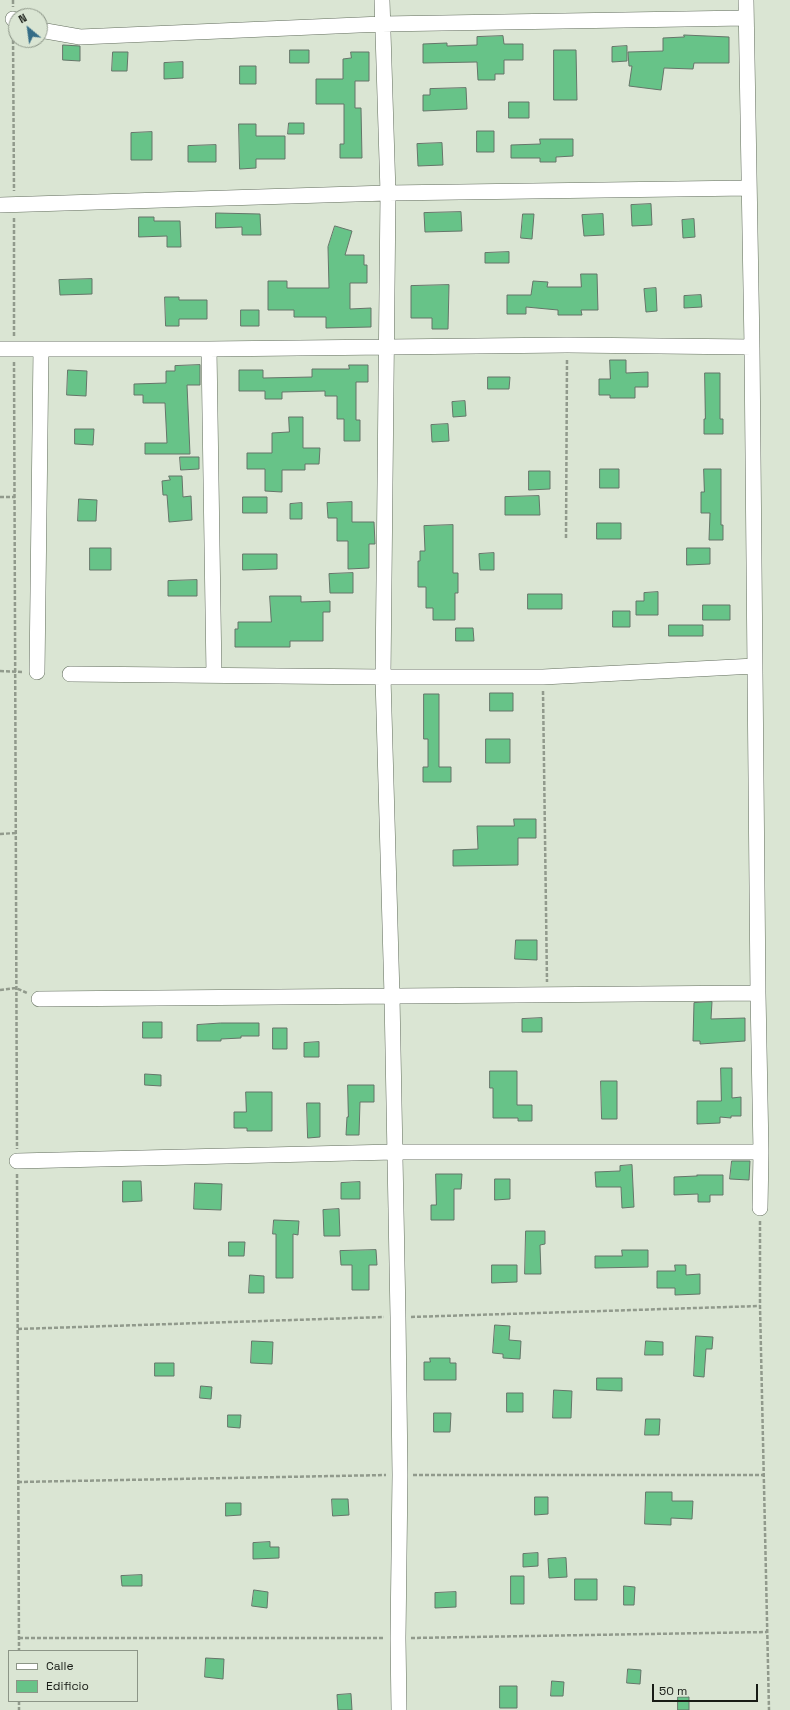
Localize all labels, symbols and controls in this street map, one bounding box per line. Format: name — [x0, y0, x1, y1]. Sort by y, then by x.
north arrow — [8, 8, 48, 48]
text: N — [16, 10, 29, 26]
legend — [8, 1650, 138, 1702]
text: Calle — [46, 1658, 74, 1674]
scale bar — [654, 1676, 760, 1702]
text: Edificio — [46, 1678, 89, 1694]
text: 50 m — [659, 1683, 687, 1699]

